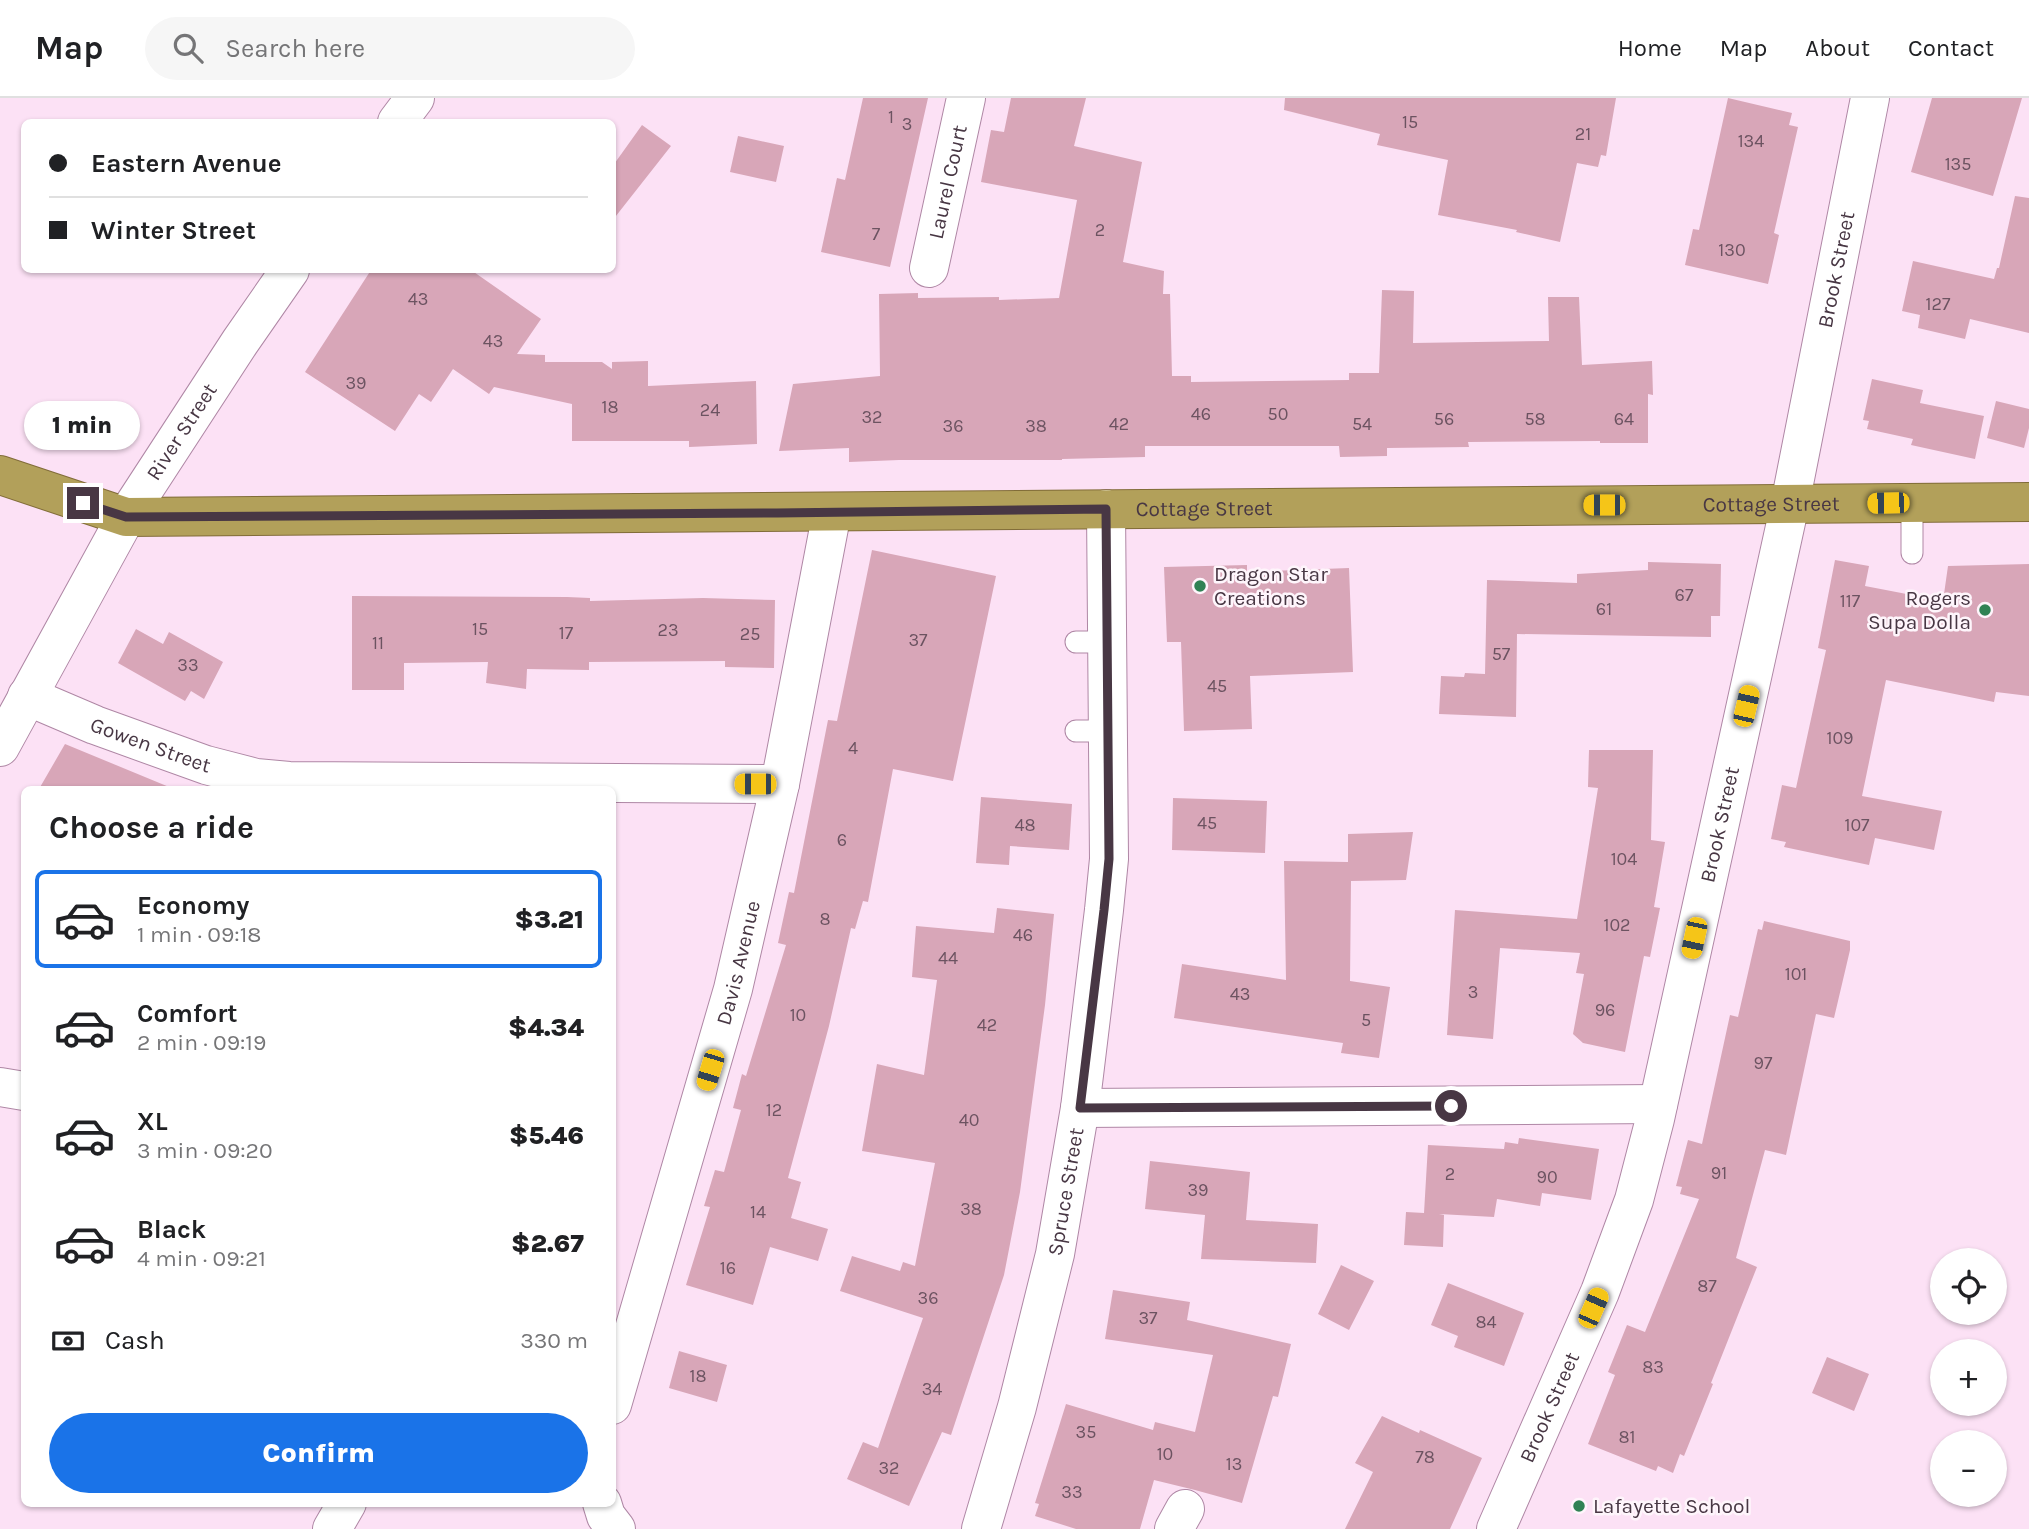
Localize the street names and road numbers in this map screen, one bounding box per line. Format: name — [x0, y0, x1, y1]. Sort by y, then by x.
street label: Laurel Court — [924, 123, 972, 241]
street label: Brook Street — [1813, 209, 1859, 330]
street label: River Street — [141, 379, 222, 485]
street label: Cottage Street — [1702, 491, 1840, 517]
street label: Cottage Street — [1136, 496, 1273, 521]
street label: Gowen Street — [87, 712, 213, 778]
street label: Brook Street — [1695, 764, 1744, 885]
street label: Davis Avenue — [711, 898, 765, 1028]
street label: Spruce Street — [1043, 1126, 1088, 1258]
street label: Brook Street — [1515, 1348, 1584, 1466]

